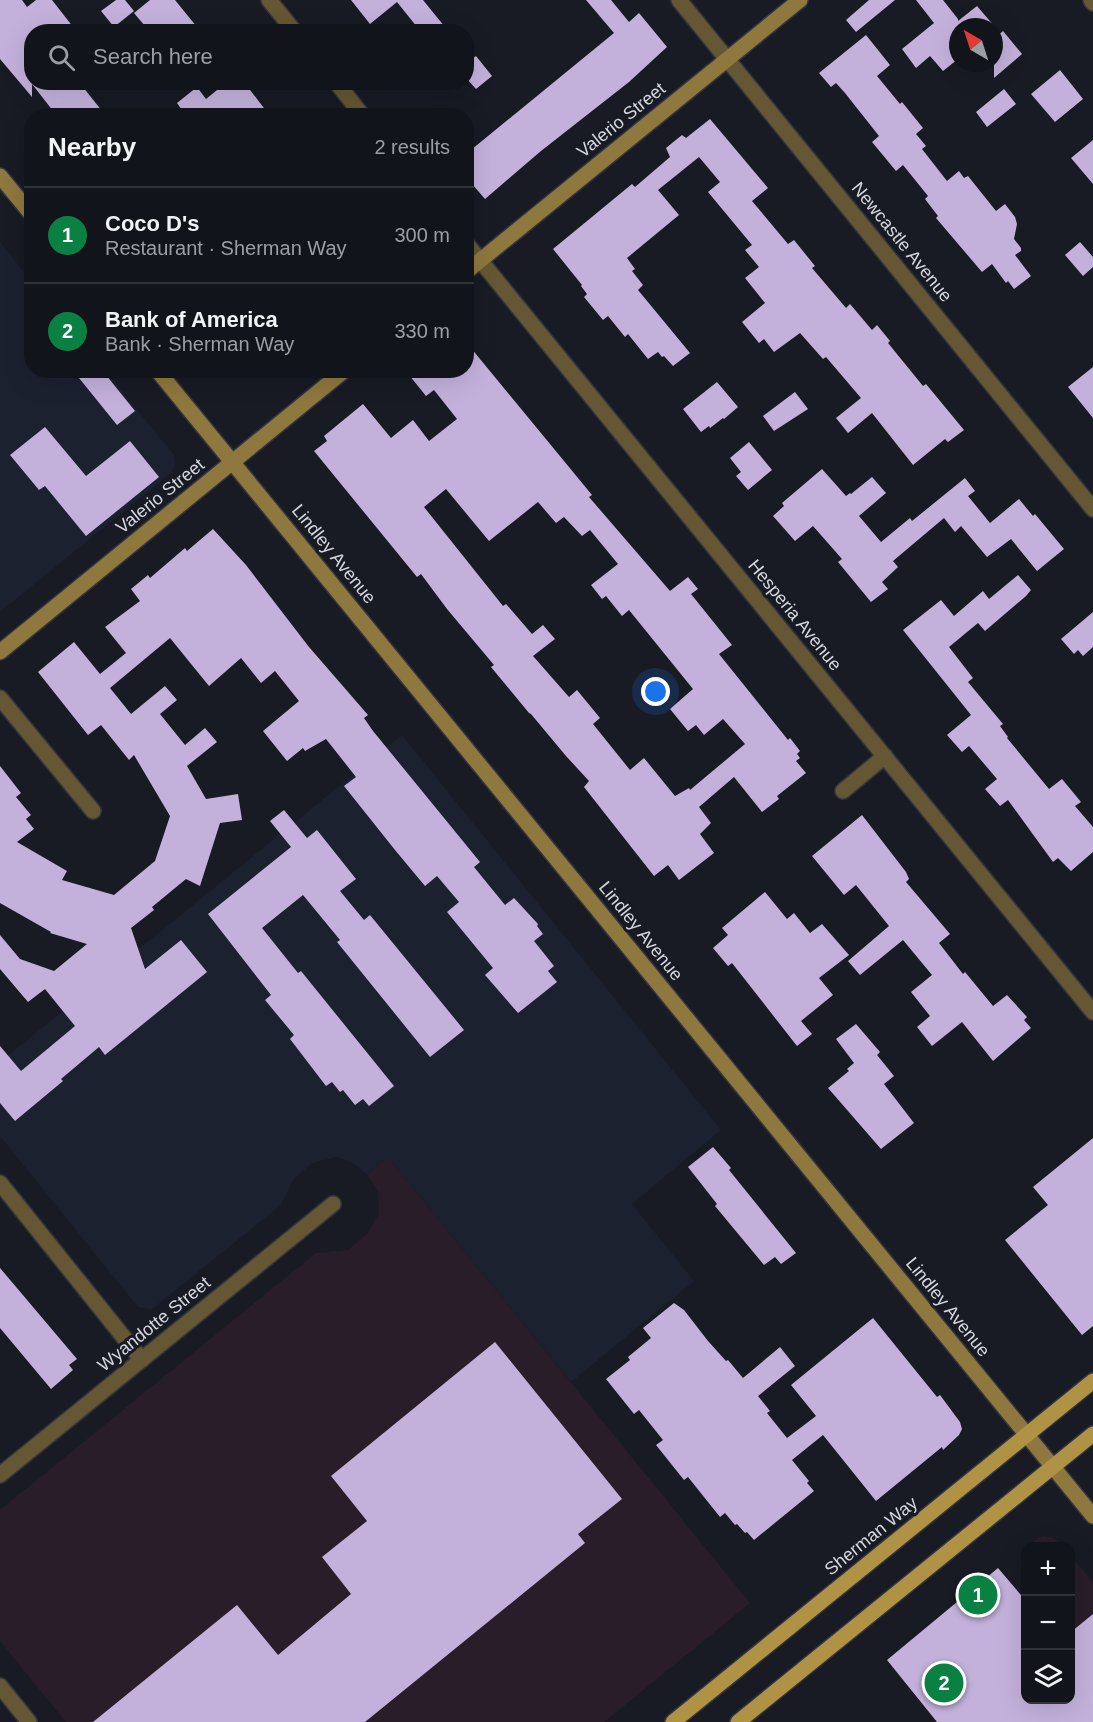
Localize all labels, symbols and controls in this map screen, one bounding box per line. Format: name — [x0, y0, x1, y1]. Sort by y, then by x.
north arrow — [949, 18, 1003, 72]
search box — [24, 24, 474, 90]
icon: search — [45, 41, 78, 74]
text: Search here — [93, 44, 213, 69]
street label: Valerio Street — [573, 78, 669, 162]
text: Nearby — [48, 132, 136, 162]
text: 2 results — [374, 136, 450, 158]
street label: Newcastle Avenue — [848, 178, 956, 306]
text: Coco D's — [105, 211, 199, 236]
text: 1 — [62, 224, 73, 246]
text: 300 m — [394, 224, 450, 246]
text: Restaurant · Sherman Way — [105, 237, 347, 259]
text: Bank of America — [105, 307, 278, 332]
text: 2 — [62, 320, 73, 342]
text: 330 m — [394, 320, 450, 342]
text: Bank · Sherman Way — [105, 333, 294, 355]
street label: Valerio Street — [112, 454, 208, 538]
street label: Lindley Avenue — [288, 500, 380, 608]
street label: Hesperia Avenue — [744, 556, 846, 674]
your location — [641, 677, 670, 706]
street label: Lindley Avenue — [595, 877, 687, 985]
street label: Lindley Avenue — [902, 1253, 994, 1361]
street label: Wyandotte Street — [94, 1273, 214, 1375]
street label: Sherman Way — [821, 1493, 921, 1579]
map controls — [1021, 1542, 1075, 1704]
button: + — [1021, 1542, 1075, 1596]
pin: 1 — [958, 1572, 998, 1618]
button: − — [1021, 1596, 1075, 1650]
button: layers — [1021, 1650, 1075, 1704]
pin: 2 — [924, 1660, 964, 1706]

